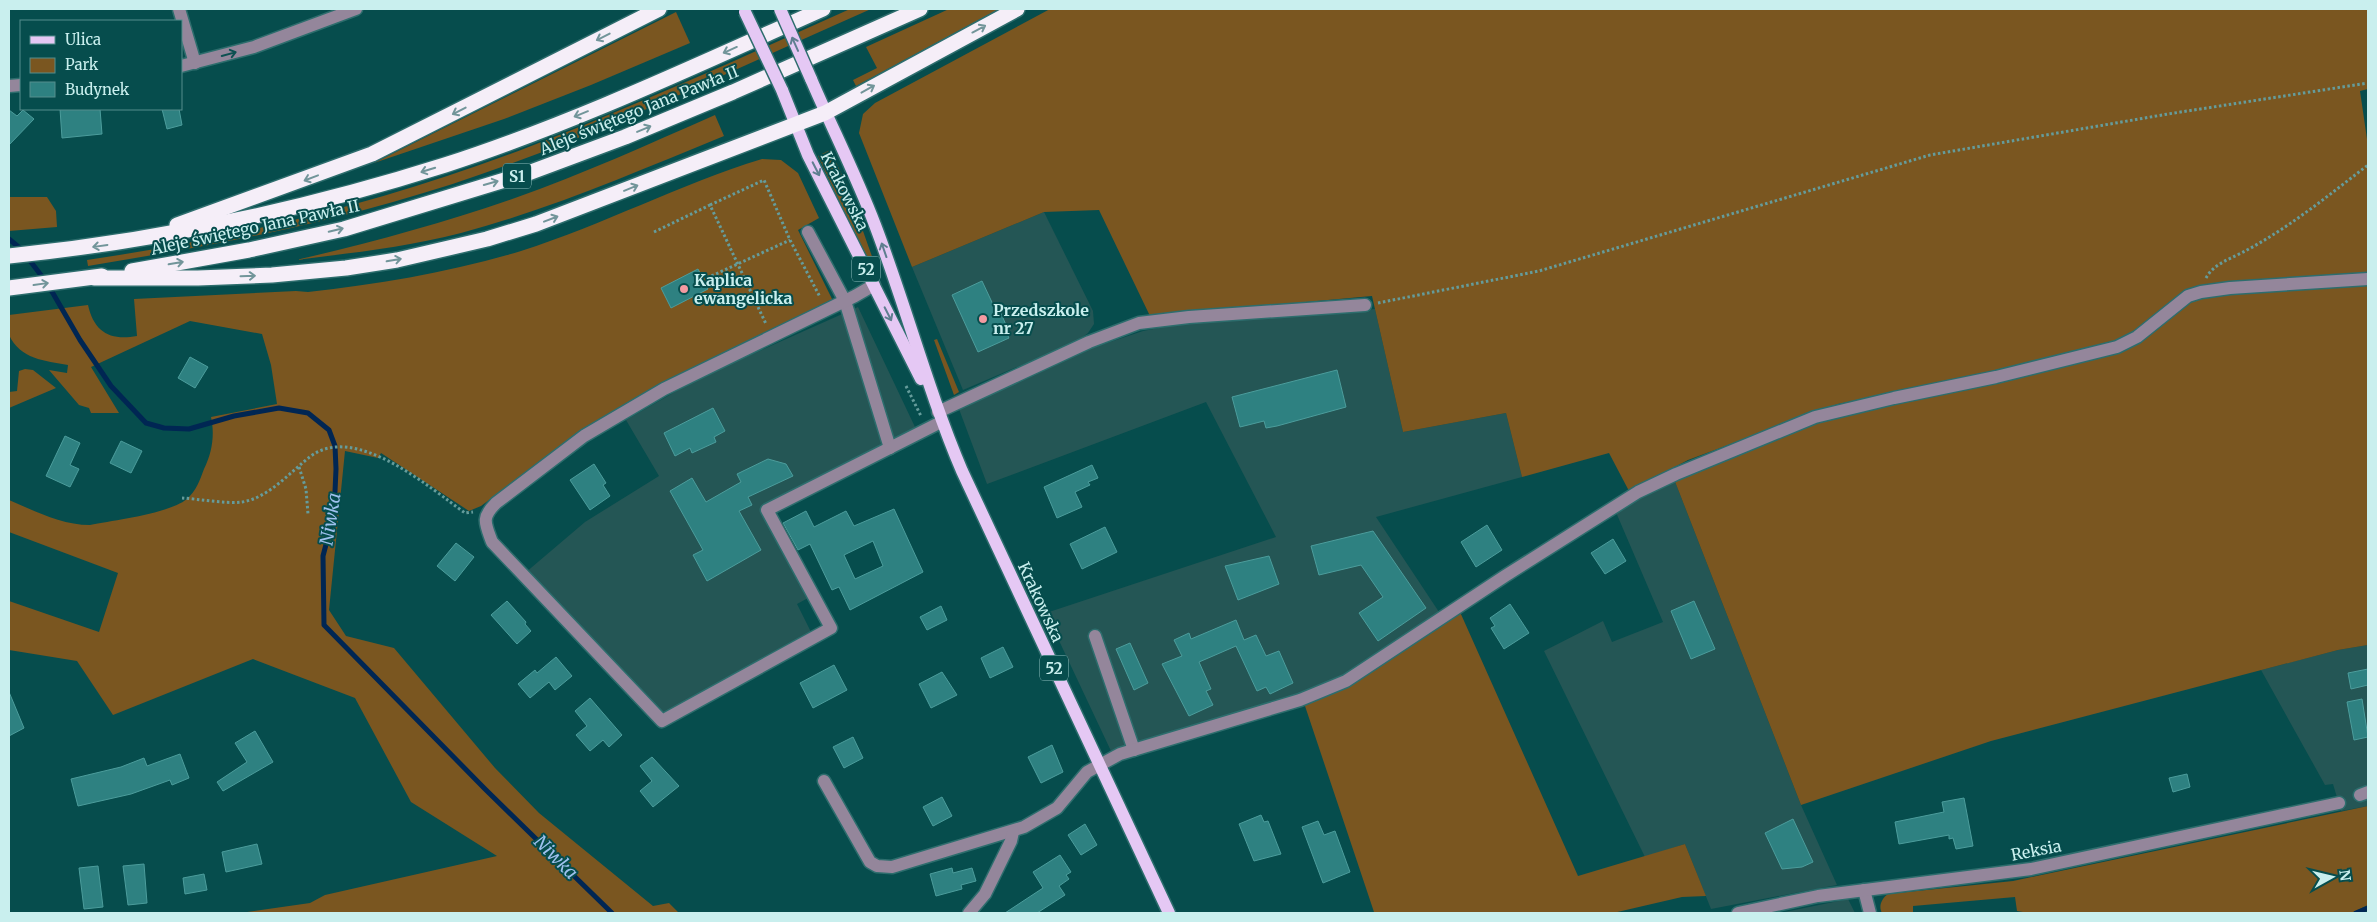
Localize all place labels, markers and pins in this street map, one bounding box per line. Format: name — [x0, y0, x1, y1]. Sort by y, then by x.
place label: Kaplica ewangelicka — [694, 270, 792, 308]
marker: Kaplica ewangelicka — [678, 283, 690, 295]
place label: Przedszkole nr 27 — [993, 300, 1089, 338]
marker: Przedszkole nr 27 — [977, 313, 989, 325]

